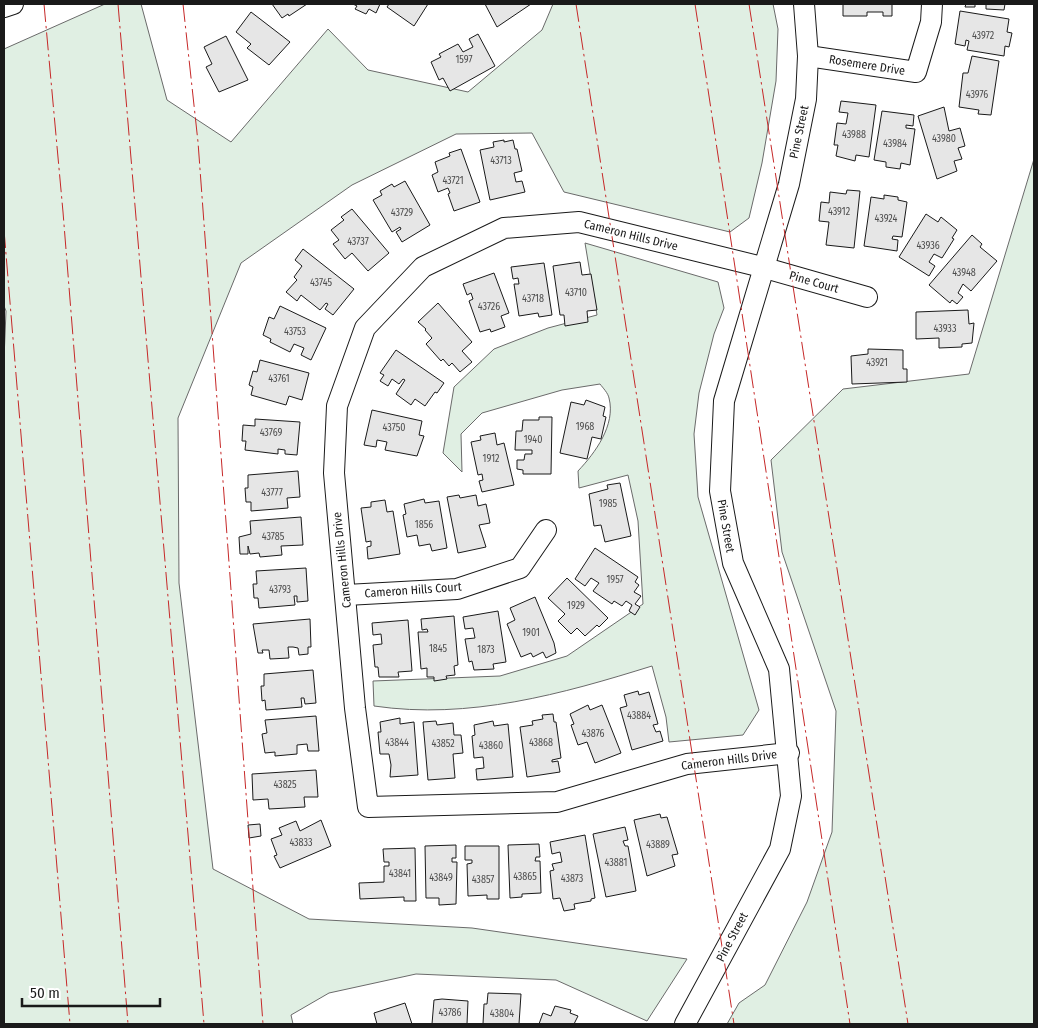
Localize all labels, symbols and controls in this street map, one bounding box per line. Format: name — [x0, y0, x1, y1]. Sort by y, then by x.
house number: 43972 — [972, 30, 995, 42]
street label: Rosemere Drive — [828, 52, 906, 78]
house number: 1597 — [455, 54, 473, 66]
house number: 43976 — [966, 89, 988, 101]
street label: Pine Street — [787, 104, 811, 160]
house number: 43988 — [842, 129, 866, 141]
house number: 43980 — [932, 133, 956, 145]
house number: 43984 — [883, 138, 907, 150]
house number: 43713 — [490, 155, 512, 167]
house number: 43721 — [442, 175, 464, 187]
house number: 43912 — [828, 206, 851, 218]
house number: 43729 — [391, 207, 413, 219]
house number: 43924 — [875, 213, 898, 225]
street label: Cameron Hills Drive — [583, 217, 679, 253]
house number: 43737 — [347, 236, 369, 248]
house number: 43936 — [916, 240, 940, 252]
house number: 43948 — [952, 267, 976, 279]
street label: Pine Court — [788, 268, 840, 296]
house number: 43745 — [310, 277, 333, 289]
house number: 43710 — [565, 287, 587, 299]
house number: 43718 — [522, 293, 544, 305]
house number: 43726 — [478, 301, 500, 313]
house number: 43933 — [934, 323, 957, 335]
house number: 43753 — [284, 326, 307, 338]
house number: 43921 — [866, 357, 888, 369]
house number: 43761 — [268, 373, 290, 385]
house number: 1968 — [576, 421, 594, 433]
house number: 43750 — [383, 422, 405, 434]
house number: 43769 — [260, 427, 282, 439]
house number: 1940 — [524, 434, 542, 446]
house number: 1912 — [483, 453, 500, 465]
house number: 43777 — [261, 487, 283, 499]
house number: 1985 — [599, 498, 618, 510]
street label: Pine Street — [714, 498, 738, 554]
street label: Cameron Hills Drive — [330, 511, 354, 609]
house number: 1856 — [415, 519, 433, 531]
house number: 43785 — [262, 531, 285, 543]
house number: 1957 — [606, 574, 624, 586]
street label: Cameron Hills Court — [364, 580, 462, 600]
house number: 43793 — [269, 584, 292, 596]
house number: 1929 — [567, 600, 585, 612]
house number: 1901 — [522, 627, 540, 639]
house number: 1845 — [429, 643, 448, 655]
house number: 1873 — [477, 644, 495, 656]
house number: 43884 — [627, 710, 651, 722]
house number: 43876 — [582, 728, 604, 740]
house number: 43844 — [385, 737, 409, 749]
house number: 43868 — [529, 737, 553, 749]
house number: 43852 — [431, 738, 455, 750]
house number: 43860 — [479, 740, 503, 752]
street label: Cameron Hills Drive — [680, 747, 778, 773]
house number: 43825 — [273, 779, 297, 791]
house number: 43833 — [289, 837, 313, 849]
house number: 43889 — [646, 839, 670, 851]
house number: 43881 — [605, 857, 627, 869]
house number: 43841 — [389, 868, 411, 880]
house number: 43865 — [513, 871, 537, 883]
house number: 43849 — [429, 872, 453, 884]
house number: 43873 — [561, 873, 584, 885]
house number: 43857 — [472, 874, 494, 886]
street label: Pine Street — [713, 910, 751, 964]
scale bar — [22, 976, 160, 1008]
text: 50 m — [30, 984, 60, 1002]
house number: 43786 — [439, 1007, 462, 1019]
house number: 43804 — [490, 1008, 514, 1020]

